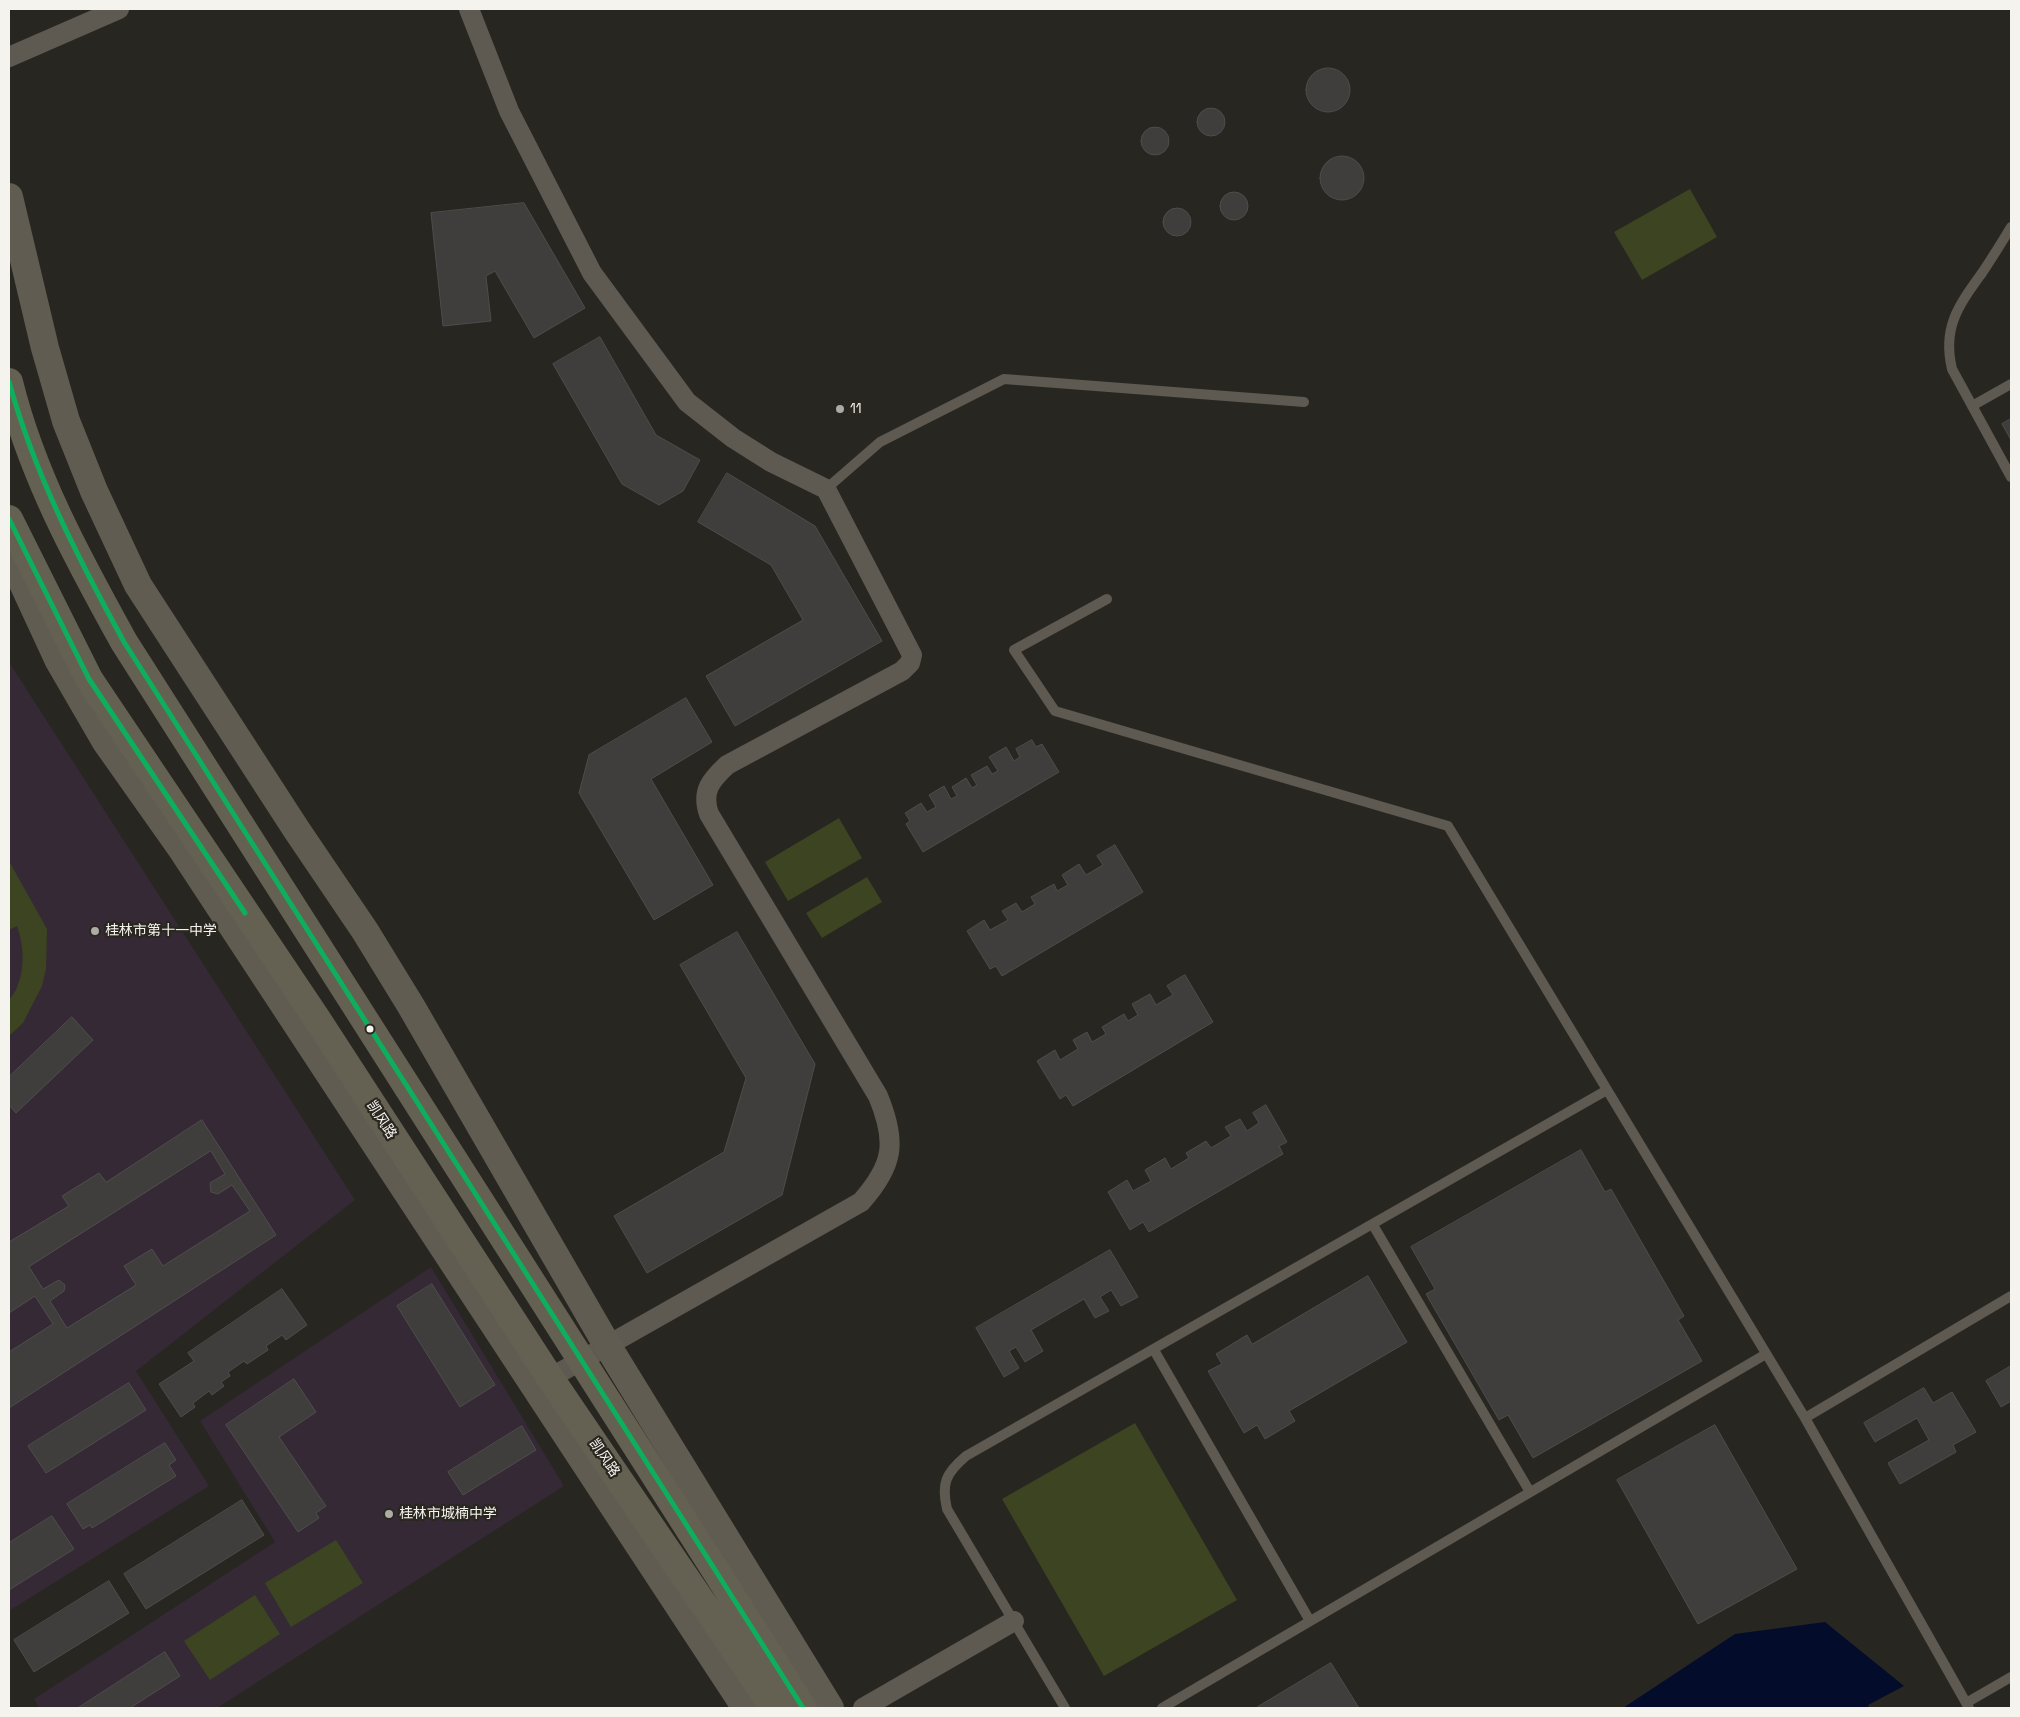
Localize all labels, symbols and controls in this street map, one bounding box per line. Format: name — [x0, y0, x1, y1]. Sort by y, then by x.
place label: 11 — [850, 401, 862, 417]
marker: 11 — [834, 403, 846, 415]
place label: 桂林市第十一中学 — [105, 923, 217, 939]
marker: 桂林市第十一中学 — [89, 925, 101, 937]
unlabelled marker — [365, 1024, 375, 1034]
street label: 凯风路 — [363, 1098, 399, 1142]
street label: 凯风路 — [585, 1436, 623, 1480]
place label: 桂林市城楠中学 — [399, 1506, 497, 1522]
marker: 桂林市城楠中学 — [383, 1508, 395, 1520]

